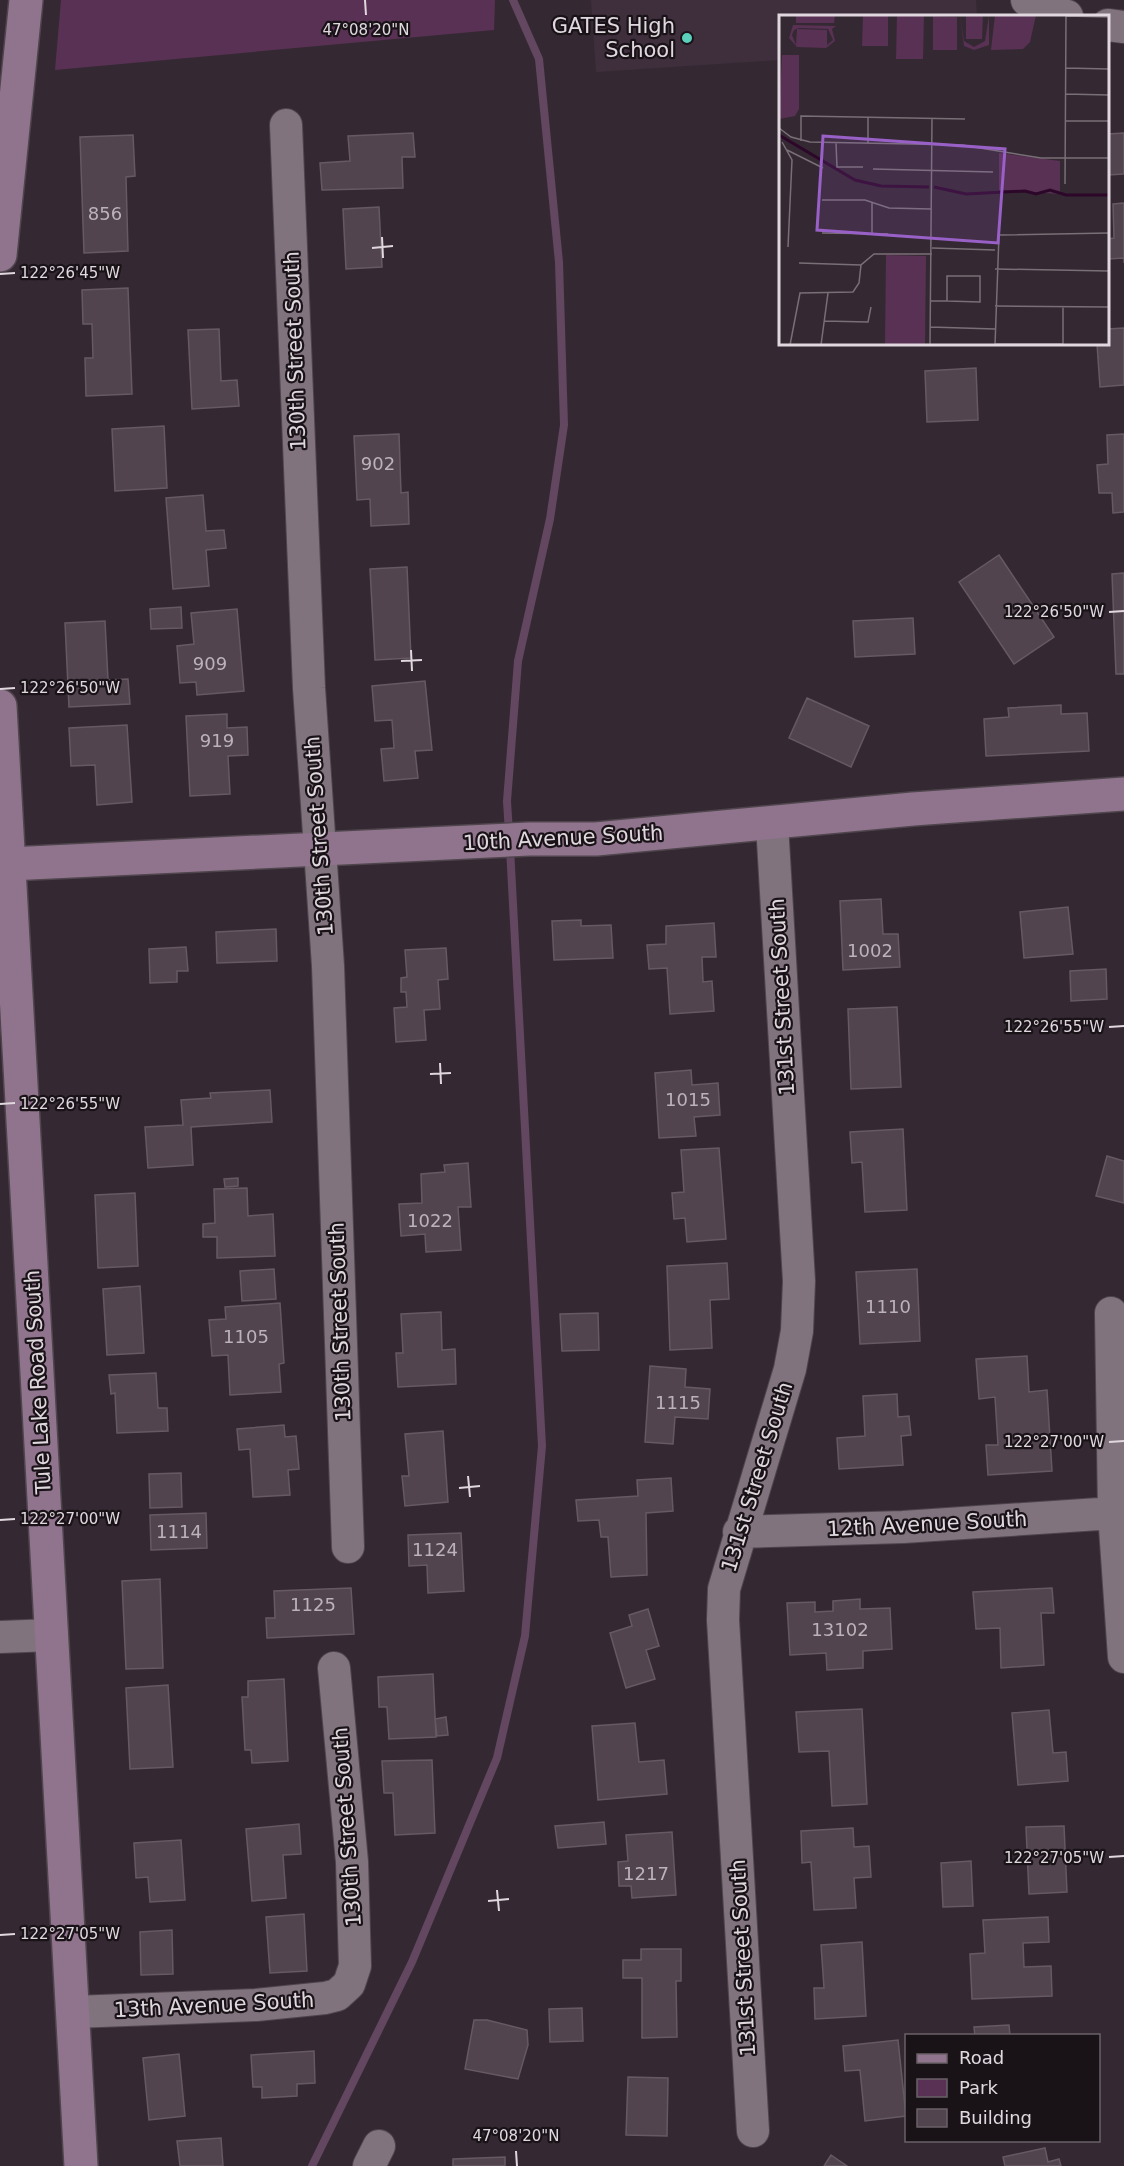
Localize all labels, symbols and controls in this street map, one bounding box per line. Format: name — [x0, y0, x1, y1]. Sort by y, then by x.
place label: GATES High School — [552, 14, 675, 62]
inset map — [779, 15, 1109, 345]
text: 47°08'20"N — [322, 21, 410, 39]
marker: GATES High School — [680, 31, 694, 45]
house number: 856 — [88, 203, 122, 224]
street label: 130th Street South — [280, 251, 310, 451]
text: 122°26'45"W — [20, 264, 120, 282]
house number: 902 — [361, 453, 395, 474]
text: 122°26'50"W — [1004, 603, 1104, 621]
house number: 909 — [193, 653, 227, 674]
text: 122°26'50"W — [20, 679, 120, 697]
house number: 919 — [200, 730, 234, 751]
street label: 130th Street South — [300, 735, 338, 937]
street label: 10th Avenue South — [462, 821, 664, 855]
street label: 131st Street South — [765, 898, 799, 1096]
house number: 1002 — [847, 940, 893, 961]
text: 122°26'55"W — [1004, 1018, 1104, 1036]
house number: 1015 — [665, 1089, 711, 1110]
text: 122°26'55"W — [20, 1095, 120, 1113]
house number: 1022 — [407, 1210, 453, 1231]
street label: 130th Street South — [325, 1222, 355, 1422]
street label: Tule Lake Road South — [20, 1269, 56, 1496]
house number: 1110 — [865, 1296, 911, 1317]
house number: 1105 — [223, 1326, 269, 1347]
street label: 131st Street South — [717, 1379, 797, 1575]
house number: 1115 — [655, 1392, 701, 1413]
text: 122°27'00"W — [1004, 1433, 1104, 1451]
street label: 12th Avenue South — [826, 1507, 1028, 1541]
text: 122°27'00"W — [20, 1510, 120, 1528]
house number: 1114 — [156, 1521, 202, 1542]
house number: 1124 — [412, 1539, 458, 1560]
house number: 1125 — [290, 1594, 336, 1615]
house number: 13102 — [811, 1619, 869, 1640]
street label: 130th Street South — [328, 1726, 366, 1928]
text: 122°27'05"W — [1004, 1849, 1104, 1867]
street label: 131st Street South — [726, 1859, 760, 2057]
house number: 1217 — [623, 1863, 669, 1884]
text: 122°27'05"W — [20, 1925, 120, 1943]
street label: 13th Avenue South — [113, 1988, 315, 2022]
legend — [905, 2034, 1100, 2142]
text: Road — [959, 2047, 1004, 2068]
text: Park — [959, 2077, 998, 2098]
text: Building — [959, 2107, 1032, 2128]
text: 47°08'20"N — [472, 2127, 560, 2145]

